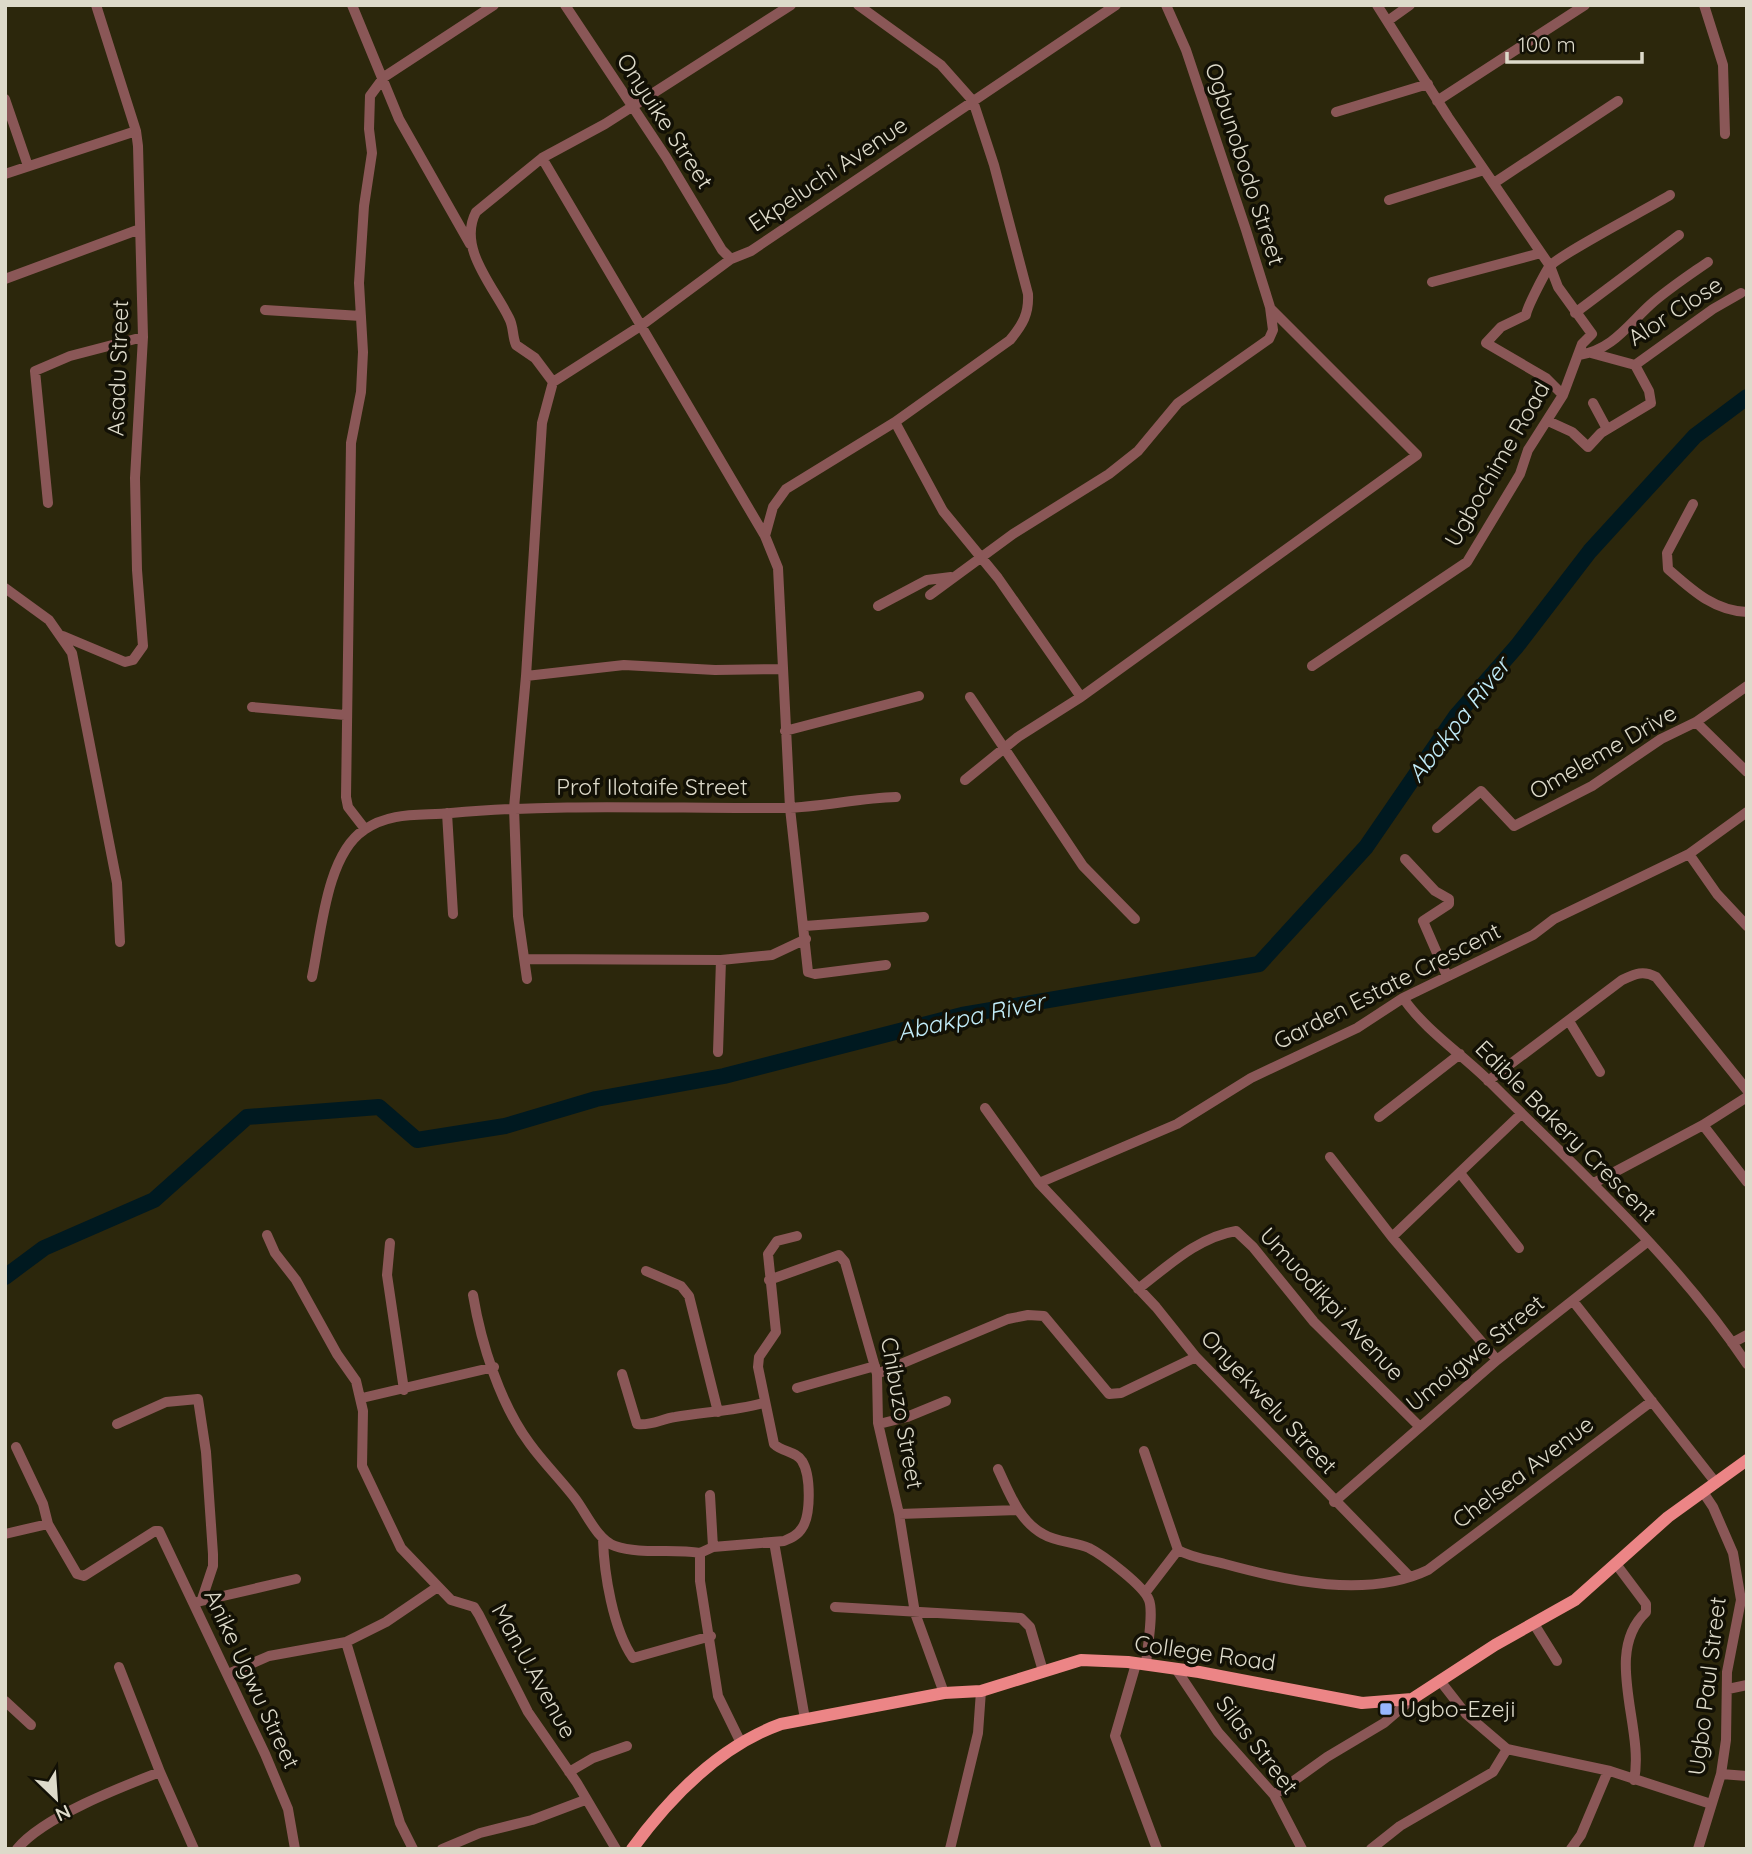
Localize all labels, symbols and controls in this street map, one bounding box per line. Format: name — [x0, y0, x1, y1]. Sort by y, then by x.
scale bar — [1507, 21, 1642, 65]
text: 100 m — [1518, 31, 1576, 57]
street label: Onyuike Street — [611, 47, 720, 194]
street label: Ogbunobodo Street — [1199, 59, 1292, 269]
street label: Ekpeluchi Avenue — [743, 110, 913, 237]
street label: Alor Close — [1622, 269, 1727, 352]
street label: Asadu Street — [101, 299, 134, 437]
street label: Ugbochime Road — [1438, 376, 1556, 551]
water label: Abakpa River — [1400, 649, 1518, 788]
street label: Omeleme Drive — [1524, 698, 1682, 805]
street label: Prof Ilotaife Street — [556, 772, 748, 801]
street label: Garden Estate Crescent — [1268, 916, 1505, 1055]
water label: Abakpa River — [894, 985, 1050, 1046]
street label: Edible Bakery Crescent — [1469, 1034, 1663, 1228]
street label: Umuodikpi Avenue — [1254, 1221, 1411, 1386]
street label: Umoigwe Street — [1400, 1288, 1550, 1417]
street label: Onyekwelu Street — [1195, 1323, 1344, 1480]
street label: Chibuzo Street — [875, 1335, 930, 1491]
street label: Chelsea Avenue — [1446, 1409, 1599, 1534]
street label: Anike Ugwu Street — [198, 1585, 307, 1773]
street label: Ugbo Paul Street — [1681, 1595, 1732, 1777]
street label: Man.U.Avenue — [485, 1598, 583, 1743]
street label: College Road — [1133, 1628, 1278, 1677]
street label: Silas Street — [1210, 1690, 1305, 1800]
place label: Ugbo-Ezeji — [1400, 1694, 1516, 1723]
marker: Ugbo-Ezeji — [1378, 1701, 1394, 1717]
north arrow — [21, 1763, 91, 1833]
text: N — [52, 1800, 75, 1827]

